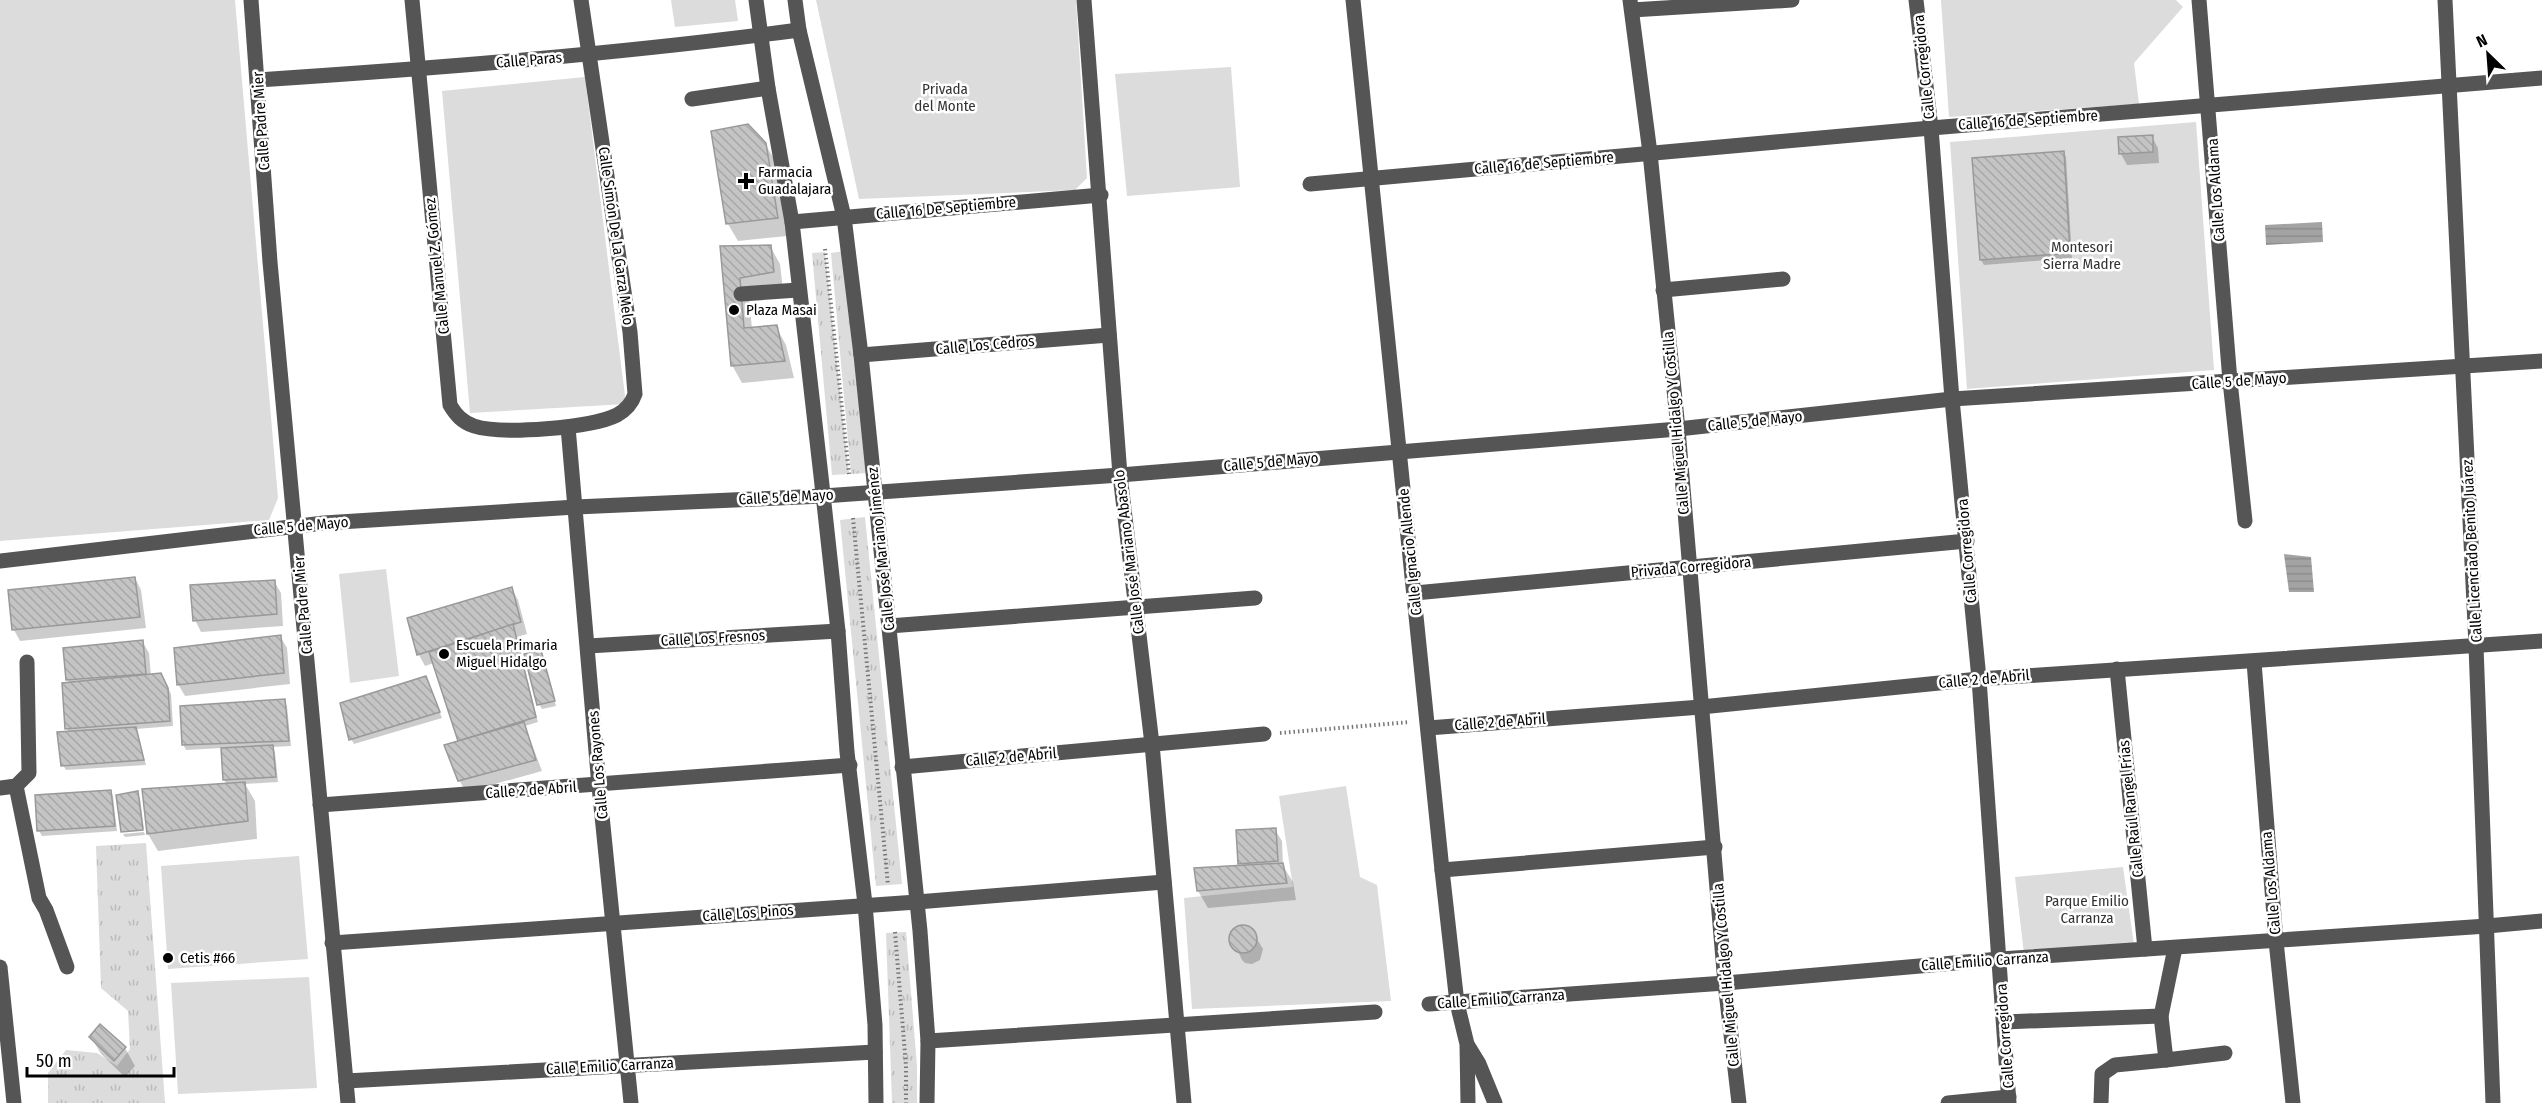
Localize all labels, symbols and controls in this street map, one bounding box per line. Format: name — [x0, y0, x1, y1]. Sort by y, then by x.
street label: Calle Corregidora — [1910, 14, 1938, 120]
north arrow — [2458, 24, 2518, 84]
text: N — [2474, 30, 2490, 51]
street label: Calle Paras — [495, 48, 563, 72]
street label: Calle Padre Mier — [249, 70, 273, 171]
park label: Privada del Monte — [914, 80, 976, 115]
street label: Calle 16 de Septiembre — [1958, 106, 2098, 134]
street label: Calle Los Aldama — [2203, 138, 2229, 242]
street label: Calle Simón De La Garza Melo — [595, 146, 637, 327]
street label: Calle 16 de Septiembre — [1474, 148, 1614, 178]
place label: Farmacia Guadalajara — [758, 163, 831, 198]
marker: Farmacia Guadalajara — [739, 174, 753, 188]
street label: Calle 16 De Septiembre — [875, 193, 1017, 223]
street label: Calle Manuel Z. Gómez — [421, 197, 453, 335]
park label: Montesori Sierra Madre — [2043, 238, 2121, 273]
place label: Plaza Masai — [746, 301, 817, 319]
marker: Plaza Masai — [727, 303, 741, 317]
street label: Calle Miguel Hidalgo Y Costilla — [1659, 330, 1693, 516]
street label: Calle Los Cedros — [935, 332, 1035, 358]
street label: Calle 5 de Mayo — [2191, 369, 2287, 393]
street label: Calle 5 de Mayo — [1707, 407, 1803, 435]
street label: Calle 5 de Mayo — [1223, 449, 1319, 475]
street label: Calle Licenciado Benito Juárez — [2458, 459, 2486, 643]
street label: Calle José Mariano Jiménez — [863, 466, 899, 632]
street label: Calle José Mariano Abasolo — [1110, 469, 1148, 635]
street label: Calle 5 de Mayo — [738, 486, 834, 508]
street label: Calle Ignacio Allende — [1394, 488, 1426, 616]
street label: Calle Corregidora — [1953, 498, 1981, 604]
street label: Calle 5 de Mayo — [253, 513, 349, 539]
street label: Privada Corregidora — [1630, 553, 1752, 581]
street label: Calle Padre Mier — [290, 554, 316, 655]
street label: Calle Los Fresnos — [660, 626, 766, 650]
place label: Escuela Primaria Miguel Hidalgo — [456, 636, 558, 671]
marker: Escuela Primaria Miguel Hidalgo — [437, 647, 451, 661]
street label: Calle 2 de Abril — [1938, 666, 2030, 692]
street label: Calle Los Rayones — [584, 710, 612, 820]
street label: Calle 2 de Abril — [1454, 710, 1546, 734]
street label: Calle Raúl Rangel Frías — [2115, 740, 2147, 878]
street label: Calle 2 de Abril — [965, 744, 1057, 770]
street label: Calle 2 de Abril — [485, 778, 577, 802]
street label: Calle Los Aldama — [2258, 831, 2284, 935]
street label: Calle Miguel Hidalgo Y Costilla — [1709, 882, 1743, 1068]
park label: Parque Emilio Carranza — [2045, 892, 2129, 927]
street label: Calle Los Pinos — [702, 901, 794, 925]
street label: Calle Emilio Carranza — [1921, 948, 2049, 974]
place label: Cetis #66 — [180, 949, 235, 967]
marker: Cetis #66 — [161, 951, 175, 965]
street label: Calle Corregidora — [1992, 983, 2018, 1089]
street label: Calle Emilio Carranza — [1437, 986, 1565, 1012]
scale bar — [27, 1040, 174, 1078]
text: 50 m — [36, 1050, 72, 1072]
street label: Calle Emilio Carranza — [546, 1054, 674, 1078]

